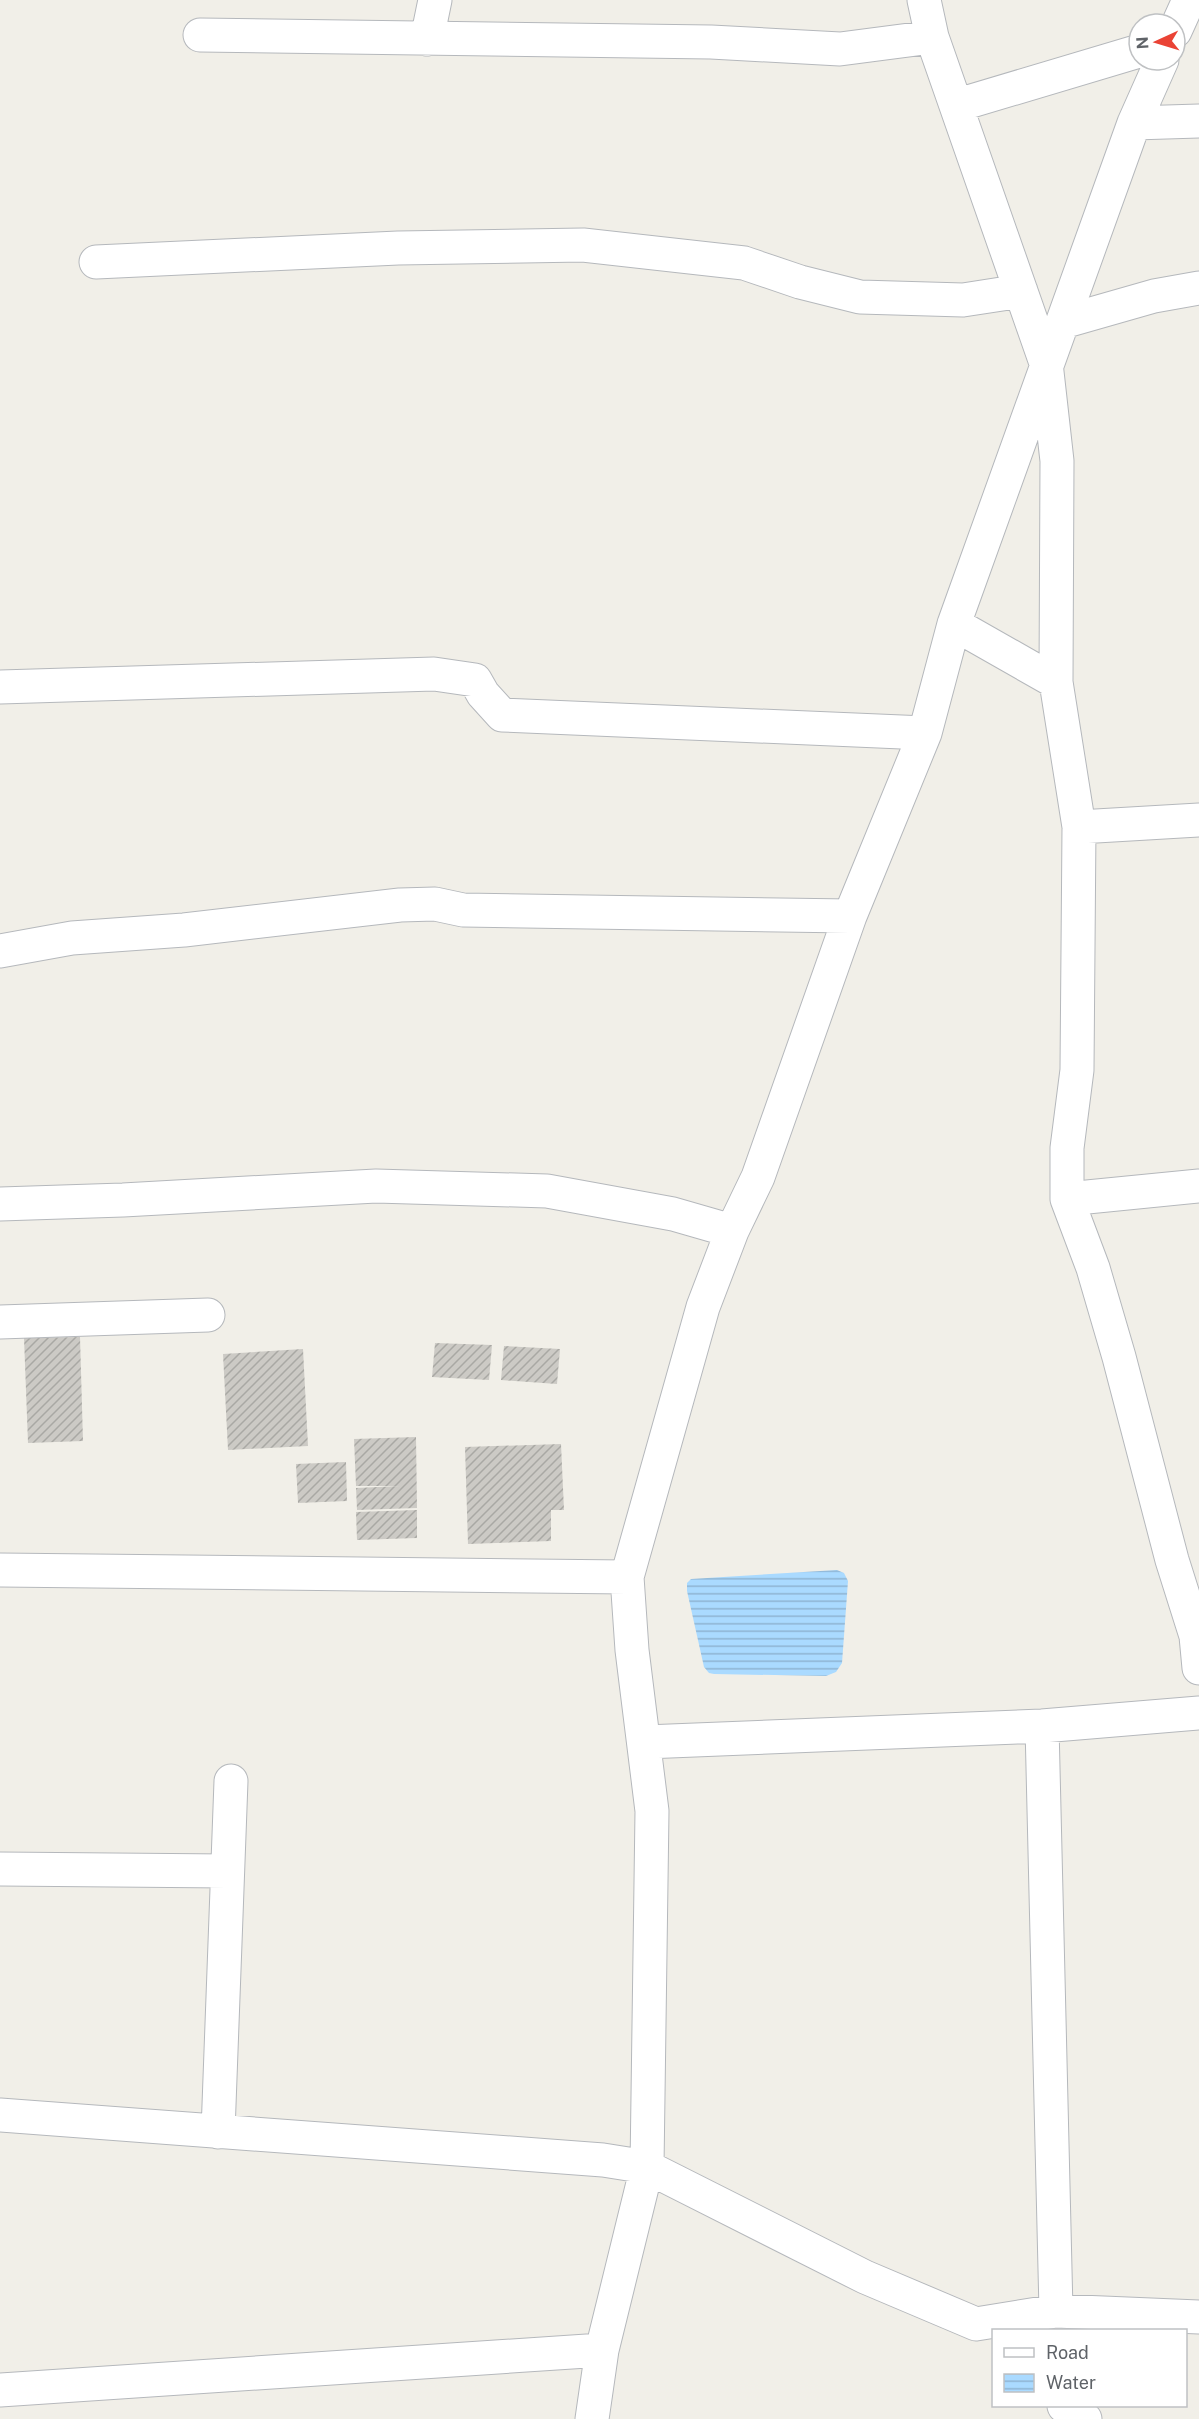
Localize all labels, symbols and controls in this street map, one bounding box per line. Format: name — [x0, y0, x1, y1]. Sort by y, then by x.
north arrow — [1127, 12, 1187, 72]
text: N — [1133, 36, 1152, 50]
legend — [992, 2329, 1187, 2407]
text: Road — [1046, 2342, 1089, 2363]
text: Water — [1046, 2372, 1096, 2393]

